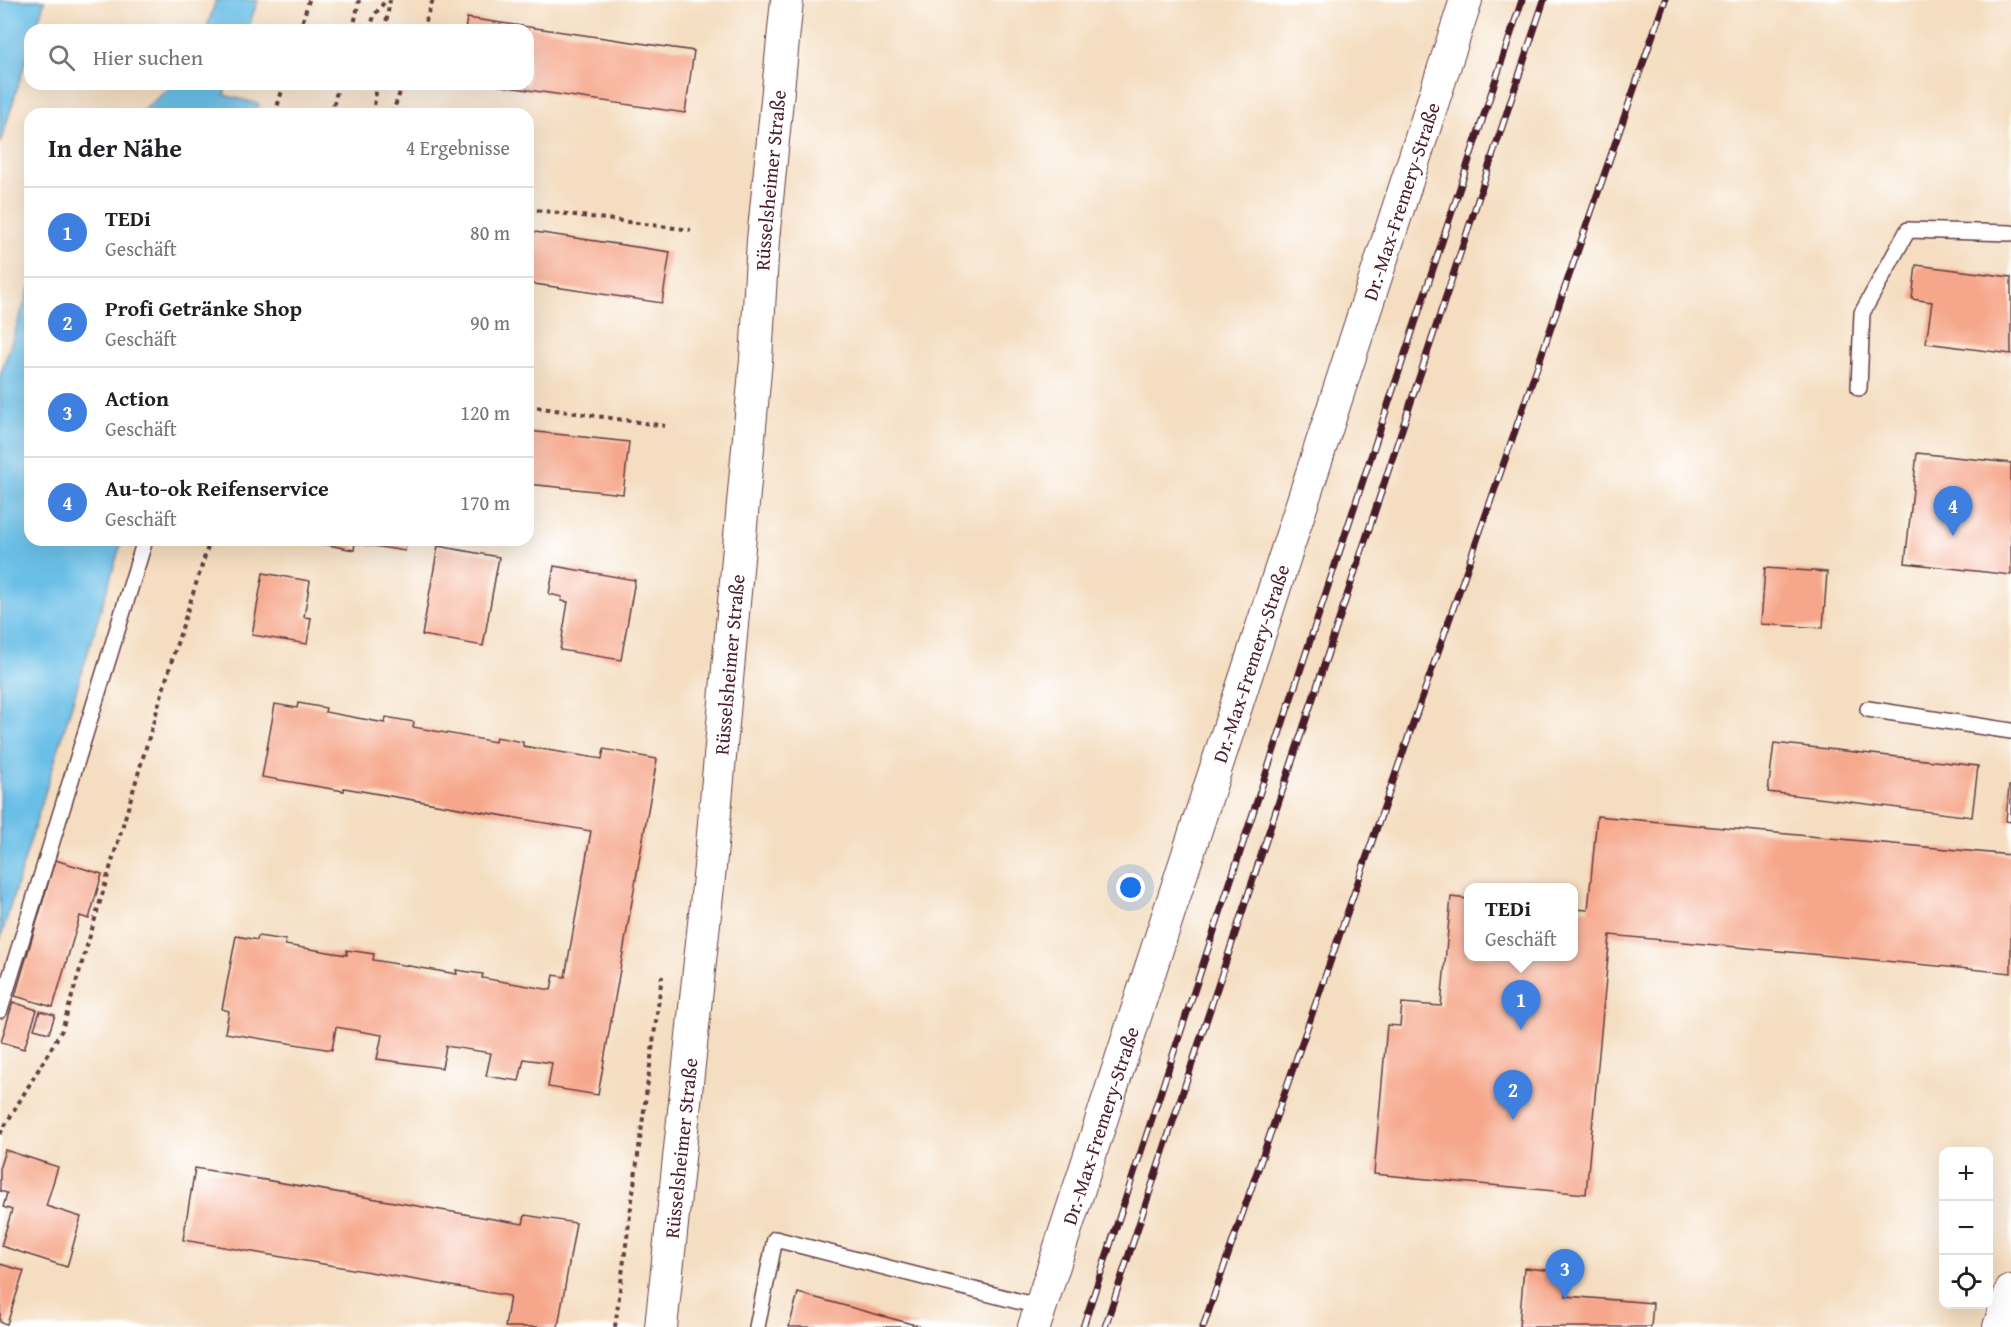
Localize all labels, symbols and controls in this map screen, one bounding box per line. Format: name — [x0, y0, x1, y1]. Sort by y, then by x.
search box — [24, 24, 534, 90]
icon: search — [45, 41, 78, 74]
text: Hier suchen — [93, 41, 203, 73]
street label: Rüsselsheimer Straße — [747, 89, 792, 271]
street label: Dr.-Max-Fremery-Straße — [1355, 98, 1446, 304]
text: In der Nähe — [48, 128, 182, 167]
text: 4 Ergebnisse — [406, 133, 510, 162]
text: TEDi — [105, 202, 151, 234]
text: 1 — [62, 218, 73, 247]
text: 80 m — [470, 218, 510, 247]
text: Geschäft — [105, 234, 177, 263]
text: Profi Getränke Shop — [105, 292, 302, 324]
text: 2 — [62, 308, 73, 337]
text: 90 m — [470, 308, 510, 337]
text: Geschäft — [105, 324, 177, 353]
text: Action — [105, 382, 169, 414]
text: 3 — [62, 398, 73, 427]
text: 120 m — [460, 398, 510, 427]
text: Geschäft — [105, 414, 177, 443]
text: Au-to-ok Reifenservice — [105, 472, 329, 504]
pin: 4 — [1934, 486, 1972, 536]
text: 4 — [62, 488, 73, 517]
text: 170 m — [460, 488, 510, 517]
text: Geschäft — [105, 504, 177, 533]
street label: Dr.-Max-Fremery-Straße — [1204, 560, 1296, 766]
street label: Rüsselsheimer Straße — [706, 573, 751, 756]
your location — [1116, 873, 1145, 902]
popup — [1464, 883, 1578, 961]
text: TEDi — [1485, 892, 1531, 924]
text: Geschäft — [1485, 924, 1557, 953]
pin: 1 — [1502, 980, 1540, 1030]
street label: Dr.-Max-Fremery-Straße — [1054, 1023, 1145, 1228]
street label: Rüsselsheimer Straße — [656, 1056, 704, 1240]
pin: 2 — [1494, 1070, 1532, 1120]
map controls — [1939, 1147, 1993, 1309]
button: + — [1939, 1147, 1993, 1201]
button: − — [1939, 1201, 1993, 1255]
pin: 3 — [1546, 1250, 1584, 1299]
button: locate — [1939, 1255, 1993, 1309]

